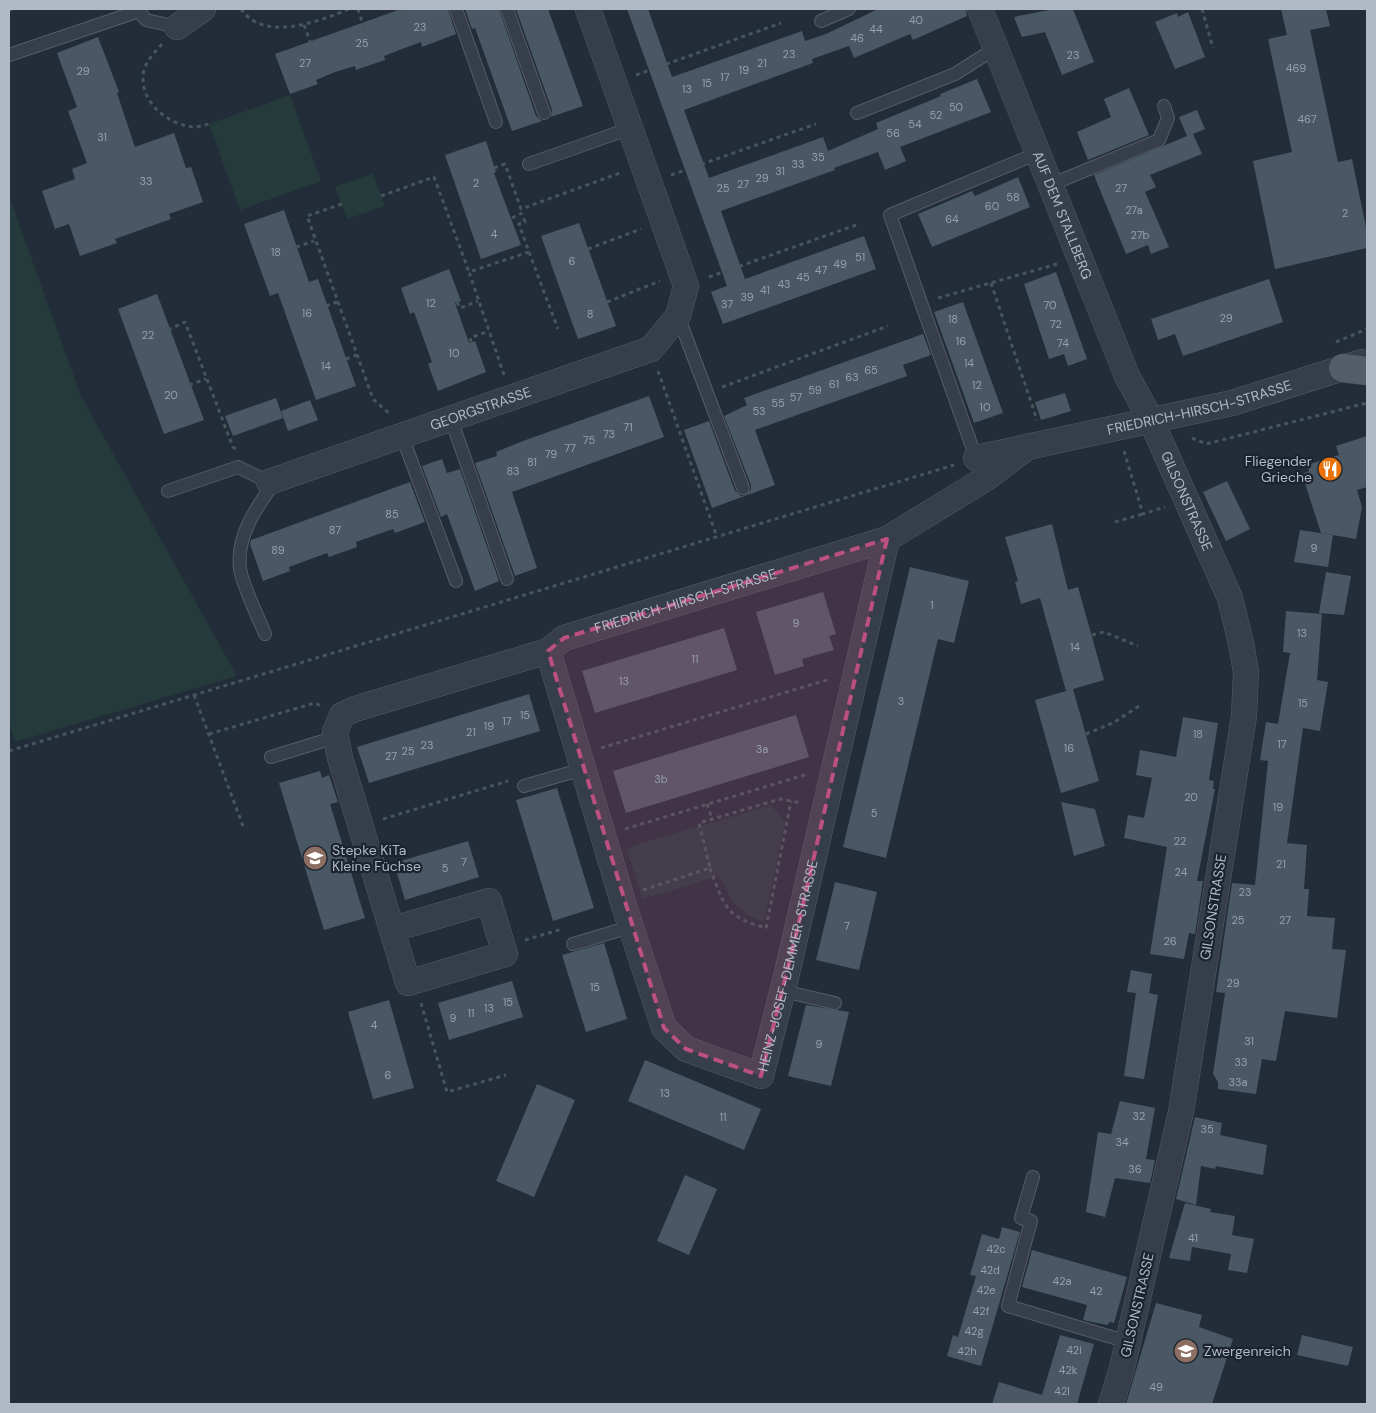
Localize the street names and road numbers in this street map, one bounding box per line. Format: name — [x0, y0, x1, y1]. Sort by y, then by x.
street label: AUF DEM STALLBERG — [1029, 148, 1096, 282]
street label: FRIEDRICH-HIRSCH-STRASSE — [1105, 376, 1294, 439]
street label: GEORGSTRASSE — [428, 382, 534, 434]
street label: GILSONSTRASSE — [1157, 448, 1217, 554]
street label: FRIEDRICH-HIRSCH-STRASSE — [592, 564, 779, 637]
street label: GILSONSTRASSE — [1196, 853, 1230, 961]
street label: HEINZ-JOSEF-DEMMER-STRASSE — [753, 858, 822, 1073]
street label: GILSONSTRASSE — [1116, 1251, 1158, 1359]

